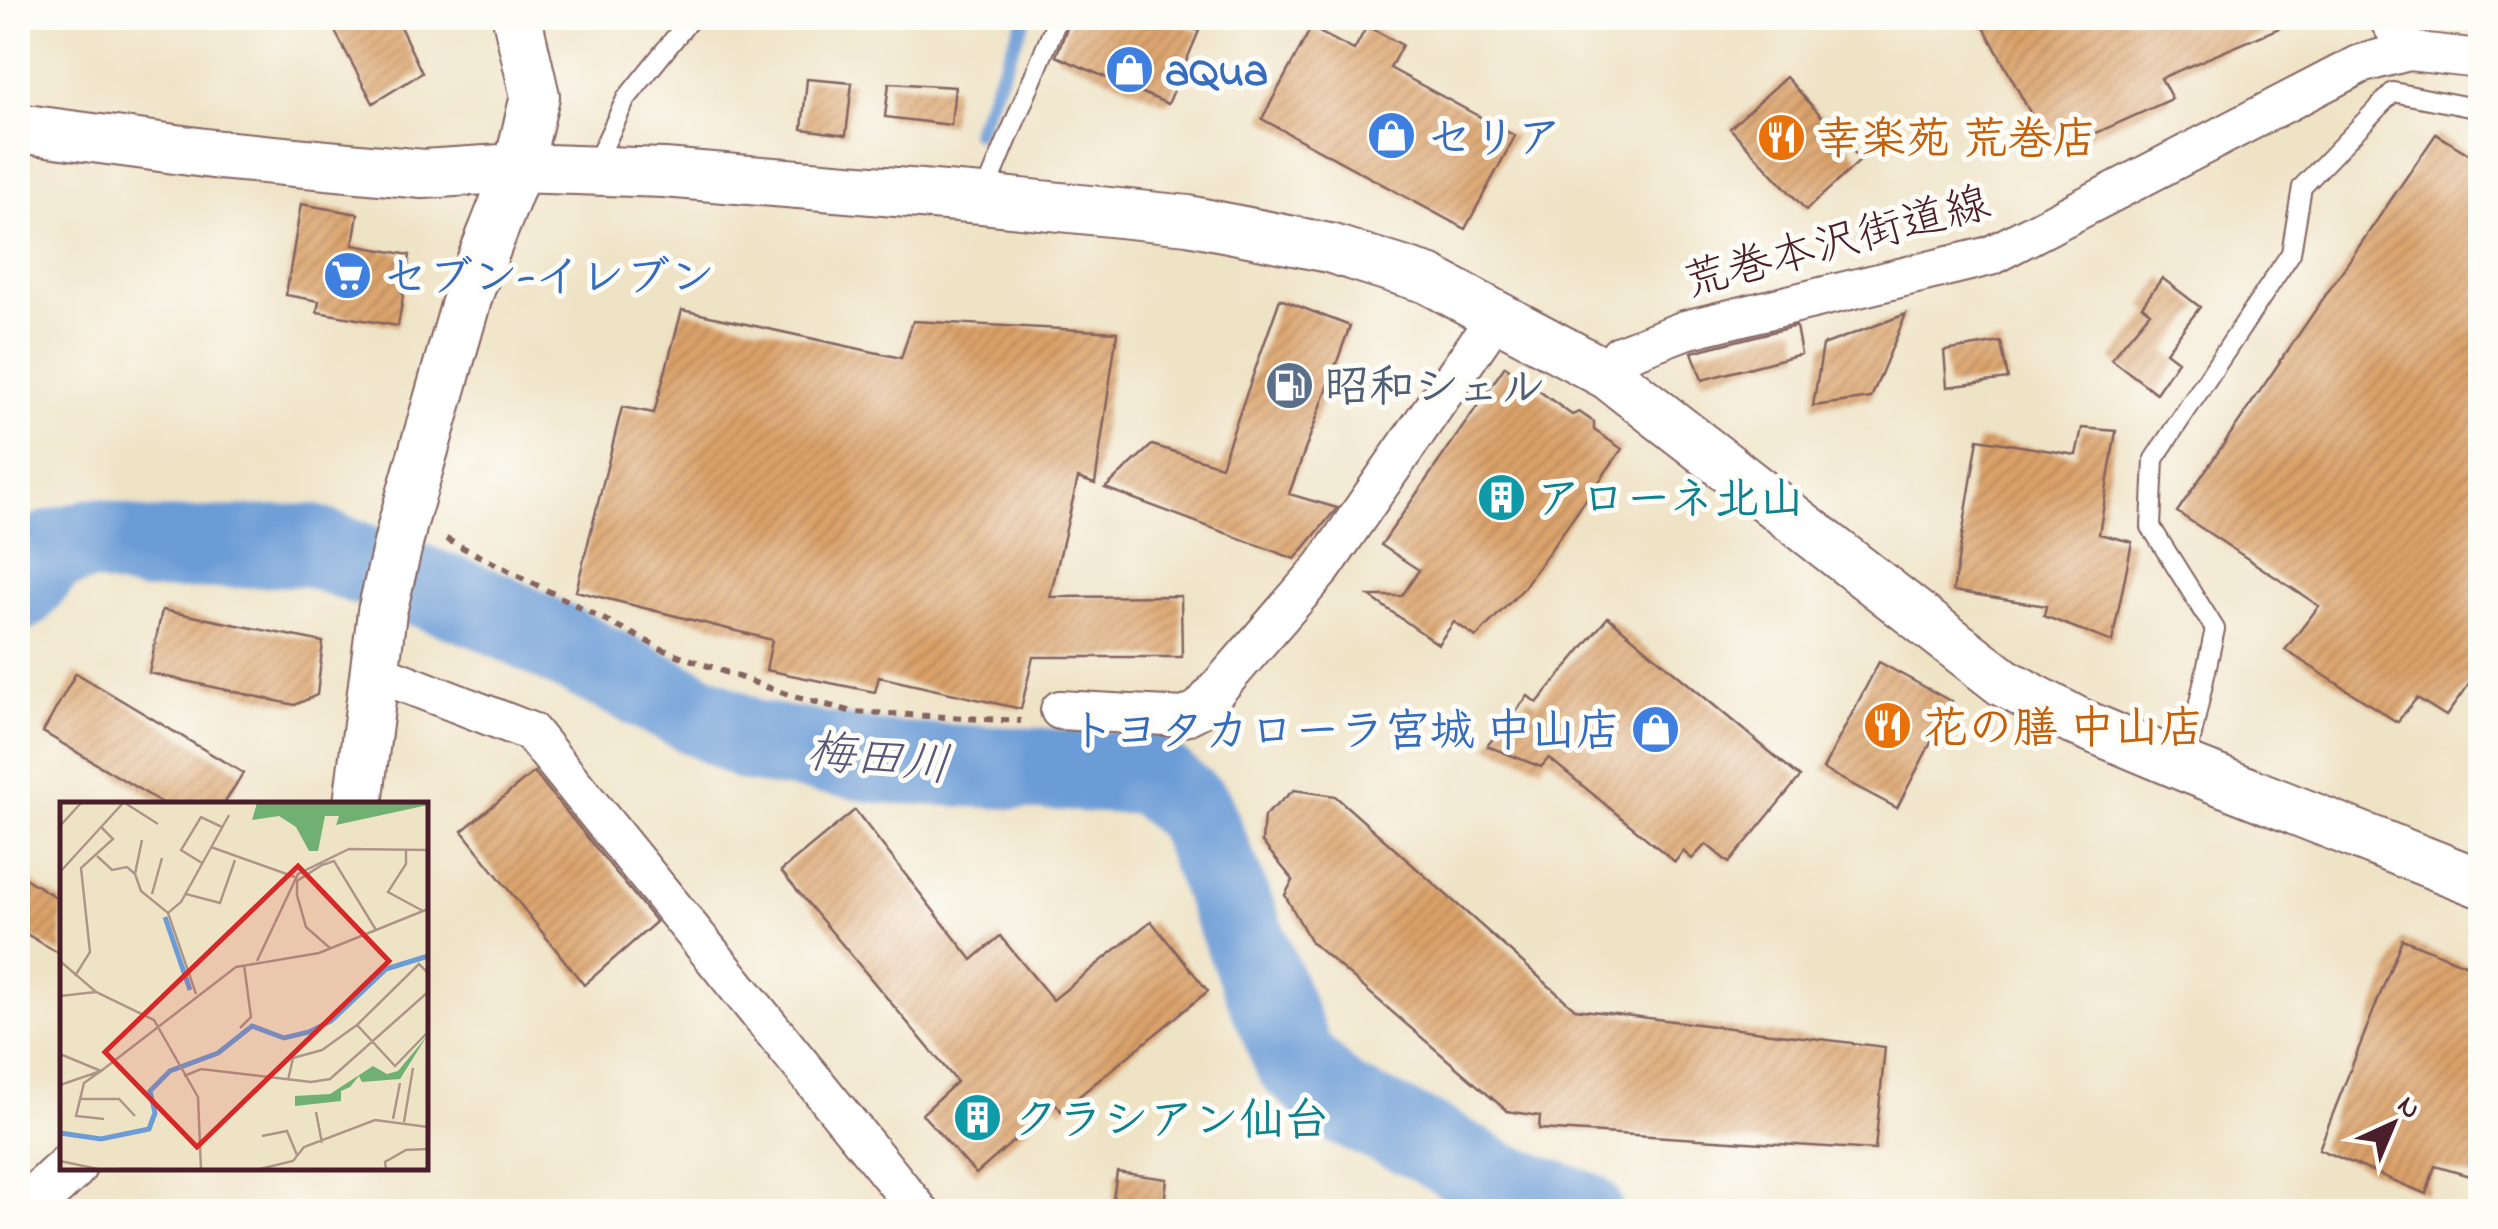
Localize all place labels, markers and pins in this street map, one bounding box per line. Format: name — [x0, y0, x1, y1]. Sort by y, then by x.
place label: aQua — [1165, 41, 1268, 107]
shop icon: aQua — [1104, 43, 1156, 95]
place label: セリア — [1427, 108, 1562, 174]
place label: 幸楽苑 荒巻店 — [1816, 109, 2097, 175]
shop icon: セリア — [1366, 110, 1418, 162]
restaurant icon: 幸楽苑 荒巻店 — [1755, 111, 1807, 163]
place label: セブン-イレブン — [383, 247, 715, 313]
supermarket icon: セブン-イレブン — [322, 249, 374, 301]
place label: 昭和シェル — [1324, 357, 1545, 423]
fuel station icon: 昭和シェル — [1263, 359, 1315, 411]
place label: アローネ北山 — [1536, 469, 1804, 535]
building icon: アローネ北山 — [1475, 471, 1527, 523]
place label: 花の膳 中山店 — [1923, 698, 2204, 764]
restaurant icon: 花の膳 中山店 — [1862, 700, 1914, 752]
place label: トヨタカローラ宮城 中山店 — [1070, 701, 1621, 767]
shop icon: トヨタカローラ宮城 中山店 — [1630, 703, 1682, 755]
place label: クラシアン仙台 — [1013, 1090, 1329, 1156]
building icon: クラシアン仙台 — [952, 1092, 1004, 1144]

